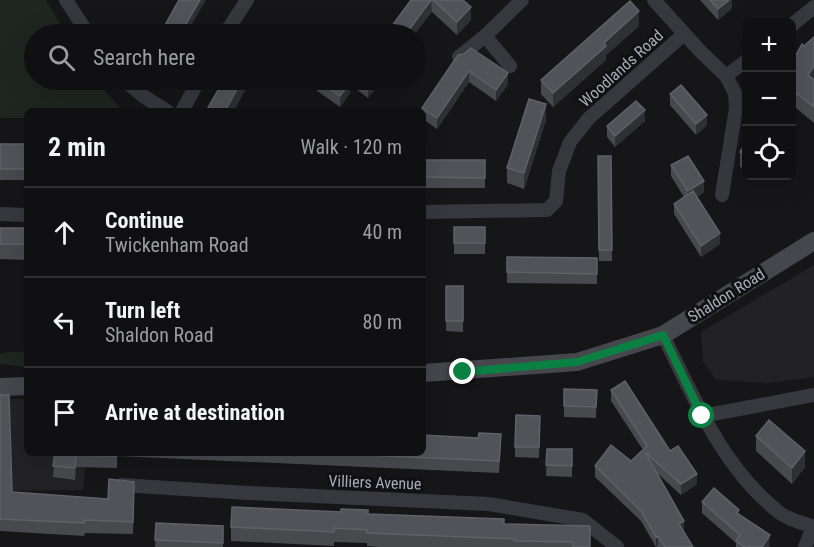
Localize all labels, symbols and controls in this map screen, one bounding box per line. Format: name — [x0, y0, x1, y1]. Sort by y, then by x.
map controls — [742, 18, 796, 180]
button: + — [742, 18, 796, 72]
search box — [24, 24, 426, 90]
street label: Woodlands Road — [576, 26, 667, 111]
icon: search — [45, 41, 78, 74]
text: Search here — [93, 45, 195, 70]
button: − — [742, 72, 796, 126]
button: locate — [742, 126, 796, 180]
text: 2 min — [48, 132, 106, 162]
text: Walk · 120 m — [301, 135, 402, 159]
text: Continue — [105, 208, 184, 233]
icon: ahead — [48, 216, 81, 249]
text: 40 m — [363, 220, 402, 244]
text: Twickenham Road — [105, 233, 249, 257]
street label: Shaldon Road — [684, 264, 768, 326]
text: Turn left — [105, 298, 180, 323]
icon: left — [48, 306, 81, 339]
text: 80 m — [363, 310, 402, 334]
text: Shaldon Road — [105, 323, 214, 347]
route end — [449, 358, 475, 384]
icon: arrive — [48, 396, 81, 429]
text: Arrive at destination — [105, 400, 285, 425]
route start — [688, 402, 714, 428]
street label: Villiers Avenue — [328, 471, 422, 494]

